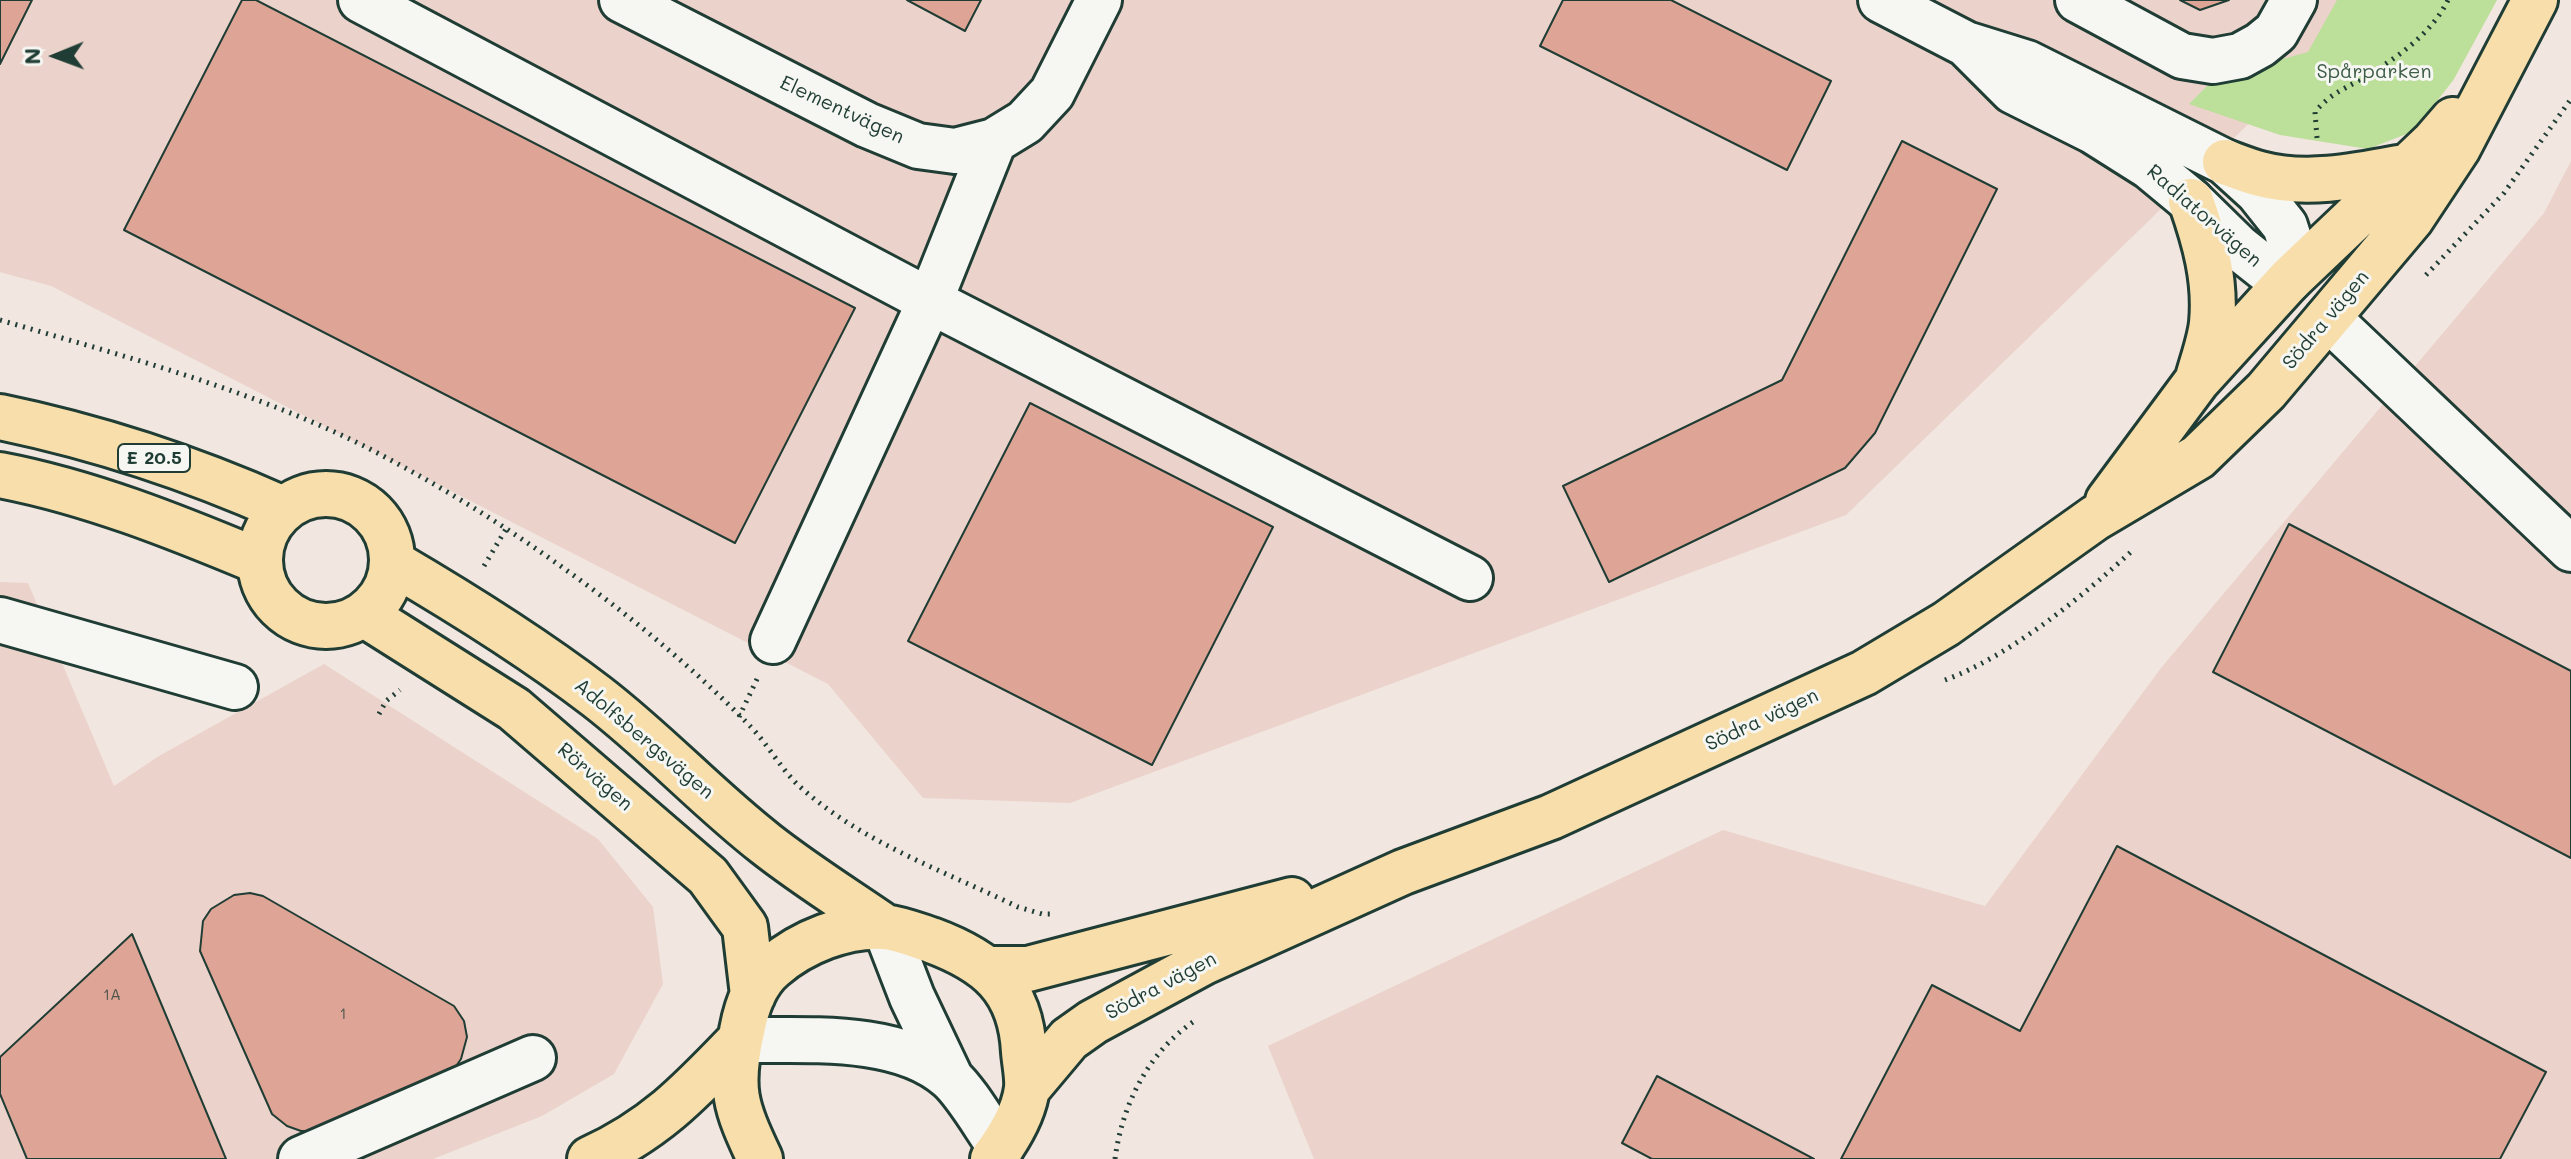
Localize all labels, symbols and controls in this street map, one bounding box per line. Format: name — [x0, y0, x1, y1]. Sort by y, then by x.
north arrow — [16, 16, 96, 96]
text: N — [17, 48, 46, 65]
park label: Spårparken — [2316, 60, 2432, 84]
street label: Elementvägen — [776, 71, 908, 149]
street label: Radiatorvägen — [2142, 160, 2266, 272]
street label: Södra vägen — [2278, 266, 2374, 374]
road number: E 20.5 — [118, 444, 190, 472]
street label: Adolfsbergsvägen — [569, 674, 719, 804]
street label: Södra vägen — [1702, 683, 1822, 757]
street label: Rörvägen — [552, 738, 638, 816]
street label: Södra vägen — [1102, 947, 1220, 1025]
house number: 1A — [103, 985, 121, 1005]
house number: 1 — [339, 1004, 347, 1024]

